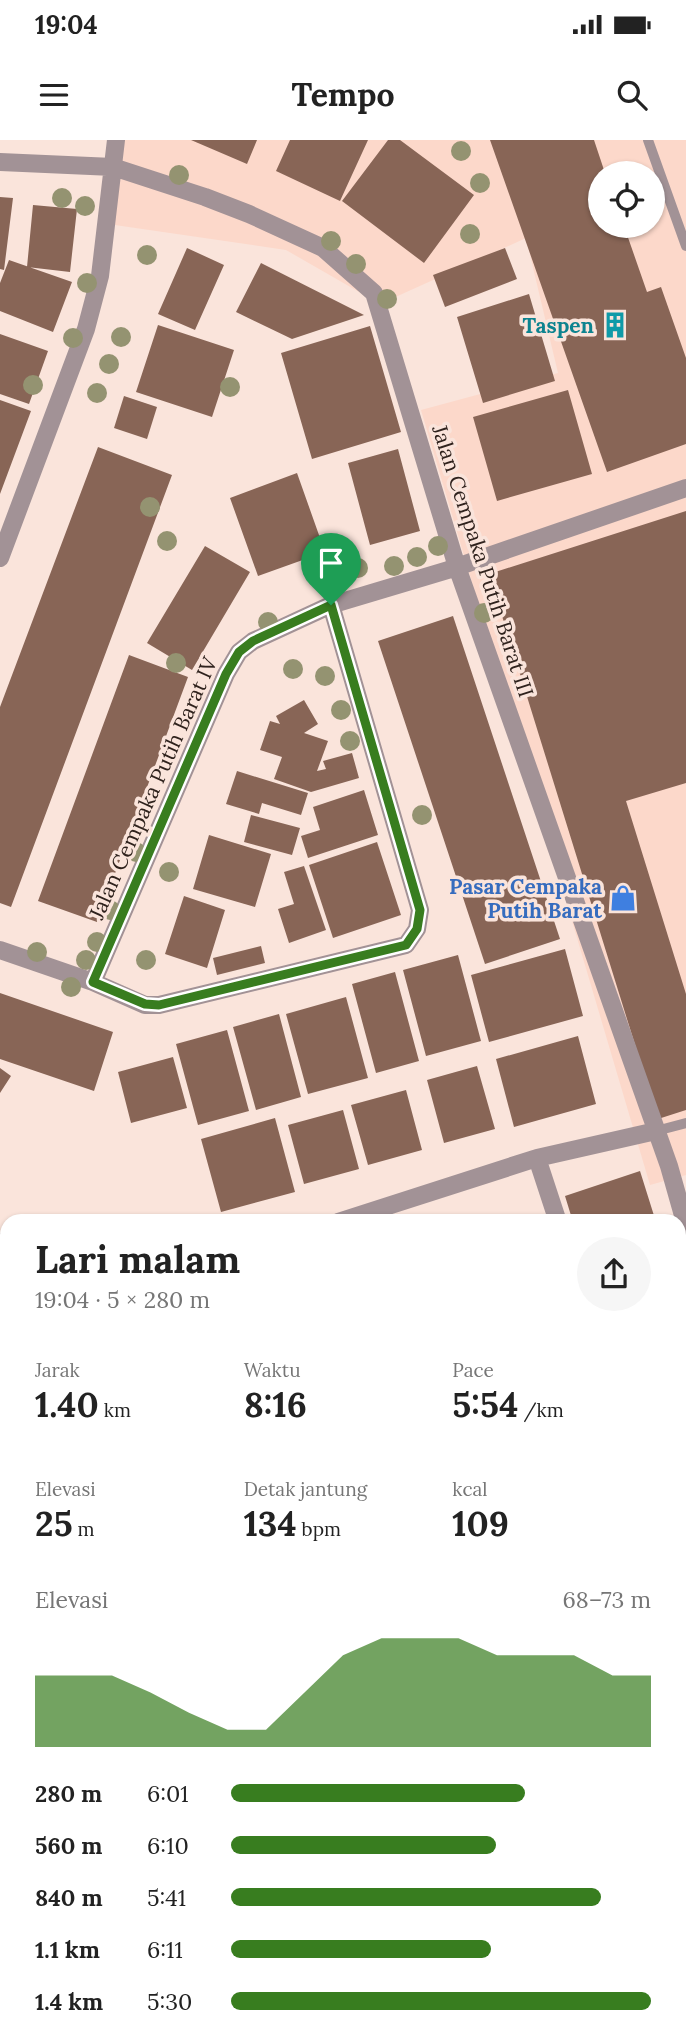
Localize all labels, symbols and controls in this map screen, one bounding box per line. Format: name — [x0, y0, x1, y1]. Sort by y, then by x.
text: 19:04 — [35, 8, 98, 41]
text: Tempo — [291, 74, 395, 115]
icon: menu — [35, 76, 73, 114]
icon: search — [613, 76, 651, 114]
map controls — [588, 161, 665, 238]
button: locate — [588, 161, 665, 238]
building icon: Taspen — [600, 310, 630, 340]
place label: Taspen — [523, 312, 594, 339]
street label: Jalan Cempaka Putih Barat III — [426, 420, 540, 701]
pin — [301, 533, 361, 605]
icon: arrive — [312, 544, 350, 582]
street label: Jalan Cempaka Putih Barat IV — [82, 651, 224, 924]
place label: Pasar Cempaka Putih Barat — [449, 873, 602, 924]
shop icon: Pasar Cempaka Putih Barat — [608, 883, 638, 913]
text: Lari malam — [35, 1235, 240, 1283]
button: share — [577, 1237, 651, 1311]
text: 19:04 · 5 × 280 m — [35, 1285, 210, 1314]
text: Jarak — [35, 1358, 80, 1382]
text: Waktu — [244, 1358, 301, 1382]
text: Pace — [452, 1358, 494, 1382]
text: 1.40 — [35, 1382, 99, 1427]
text: 8:16 — [244, 1382, 307, 1427]
text: 5:54 — [452, 1382, 518, 1427]
text: km — [99, 1398, 131, 1422]
text: /km — [518, 1398, 564, 1422]
text: Elevasi — [35, 1477, 96, 1501]
text: Detak jantung — [244, 1477, 367, 1501]
text: kcal — [452, 1477, 487, 1501]
text: 25 — [35, 1501, 73, 1546]
text: 134 — [244, 1501, 297, 1546]
text: 109 — [452, 1501, 509, 1546]
text: m — [73, 1517, 95, 1541]
text: bpm — [297, 1517, 341, 1541]
text: Elevasi — [35, 1585, 108, 1614]
text: 68–73 m — [563, 1585, 651, 1614]
text: 280 m — [35, 1779, 102, 1808]
text: 6:01 — [147, 1779, 189, 1808]
text: 560 m — [35, 1831, 102, 1860]
text: 6:10 — [147, 1831, 189, 1860]
text: 840 m — [35, 1883, 103, 1912]
text: 5:41 — [147, 1883, 186, 1912]
text: 1.1 km — [35, 1935, 100, 1964]
text: 6:11 — [147, 1935, 183, 1964]
text: 1.4 km — [35, 1987, 103, 2016]
text: 5:30 — [147, 1987, 192, 2016]

